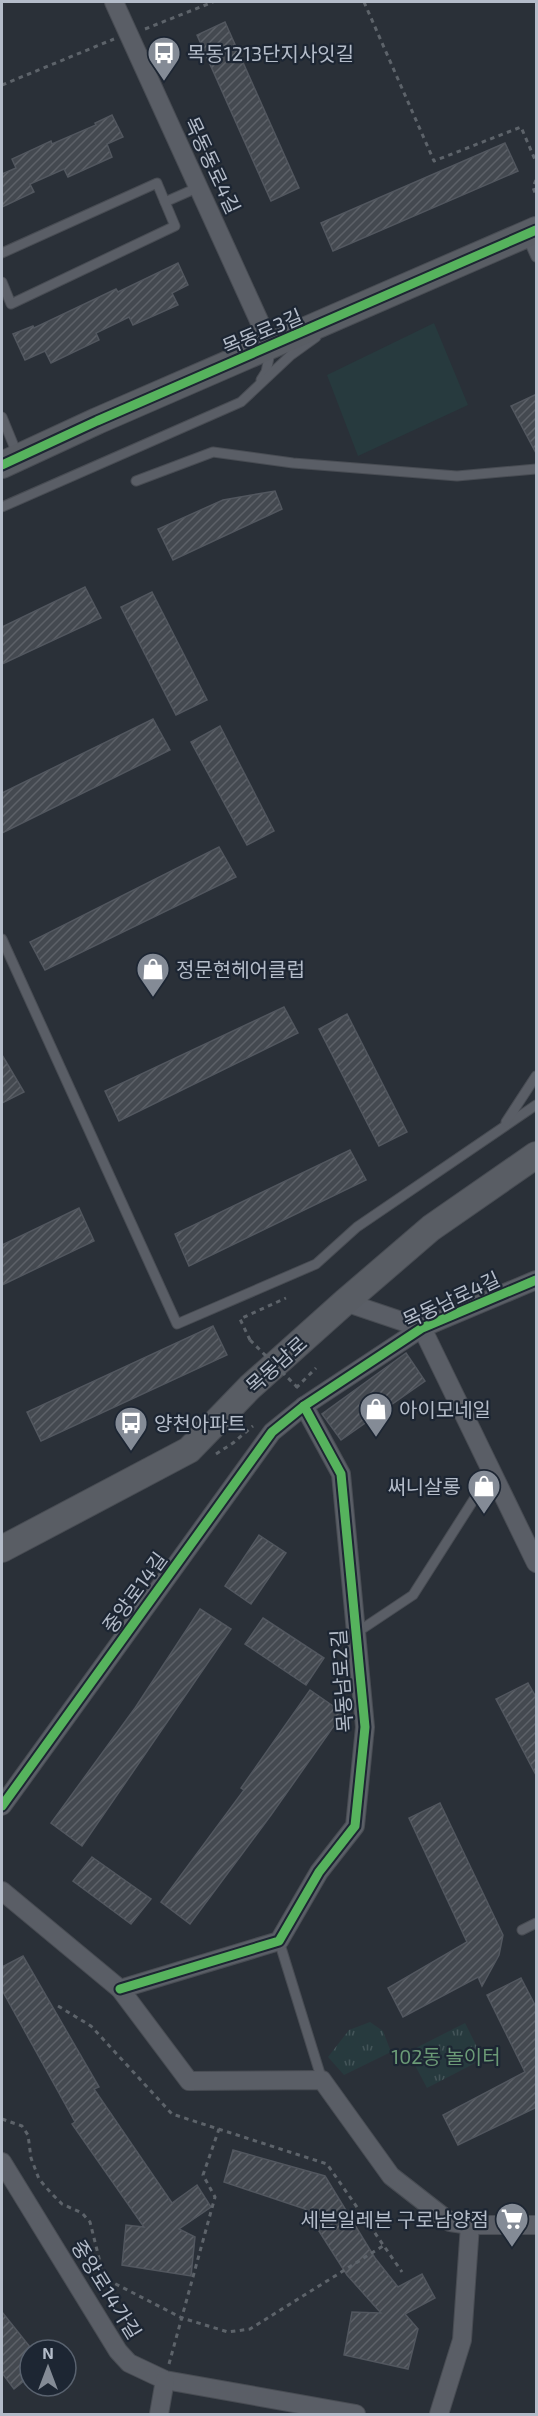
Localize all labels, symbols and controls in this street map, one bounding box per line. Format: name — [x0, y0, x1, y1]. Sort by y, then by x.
bus stop icon: 목동1213단지사잇길 — [146, 35, 182, 82]
place label: 목동1213단지사잇길 — [187, 41, 354, 65]
street label: 목동동로4길 — [180, 113, 246, 217]
street label: 목동로3길 — [218, 303, 306, 359]
shop icon: 정문현헤어클럽 — [135, 951, 171, 998]
place label: 정문현헤어클럽 — [176, 957, 305, 981]
street label: 목동남로4길 — [399, 1266, 503, 1332]
street label: 목동남로 — [241, 1330, 311, 1398]
shop icon: 아이모네일 — [358, 1391, 394, 1438]
place label: 아이모네일 — [399, 1397, 491, 1421]
bus stop icon: 양천아파트 — [113, 1405, 149, 1452]
place label: 양천아파트 — [154, 1411, 246, 1435]
shop icon: 써니살롱 — [466, 1468, 502, 1515]
place label: 써니살롱 — [387, 1474, 461, 1498]
street label: 중앙로14길 — [97, 1547, 171, 1637]
street label: 목동남로2길 — [325, 1629, 357, 1733]
park label: 102동 놀이터 — [391, 2044, 501, 2068]
supermarket icon: 세븐일레븐 구로남양점 — [494, 2201, 530, 2248]
place label: 세븐일레븐 구로남양점 — [301, 2207, 489, 2231]
street label: 중앙로14가길 — [67, 2235, 147, 2343]
north arrow — [18, 2338, 78, 2398]
text: N — [42, 2343, 54, 2362]

